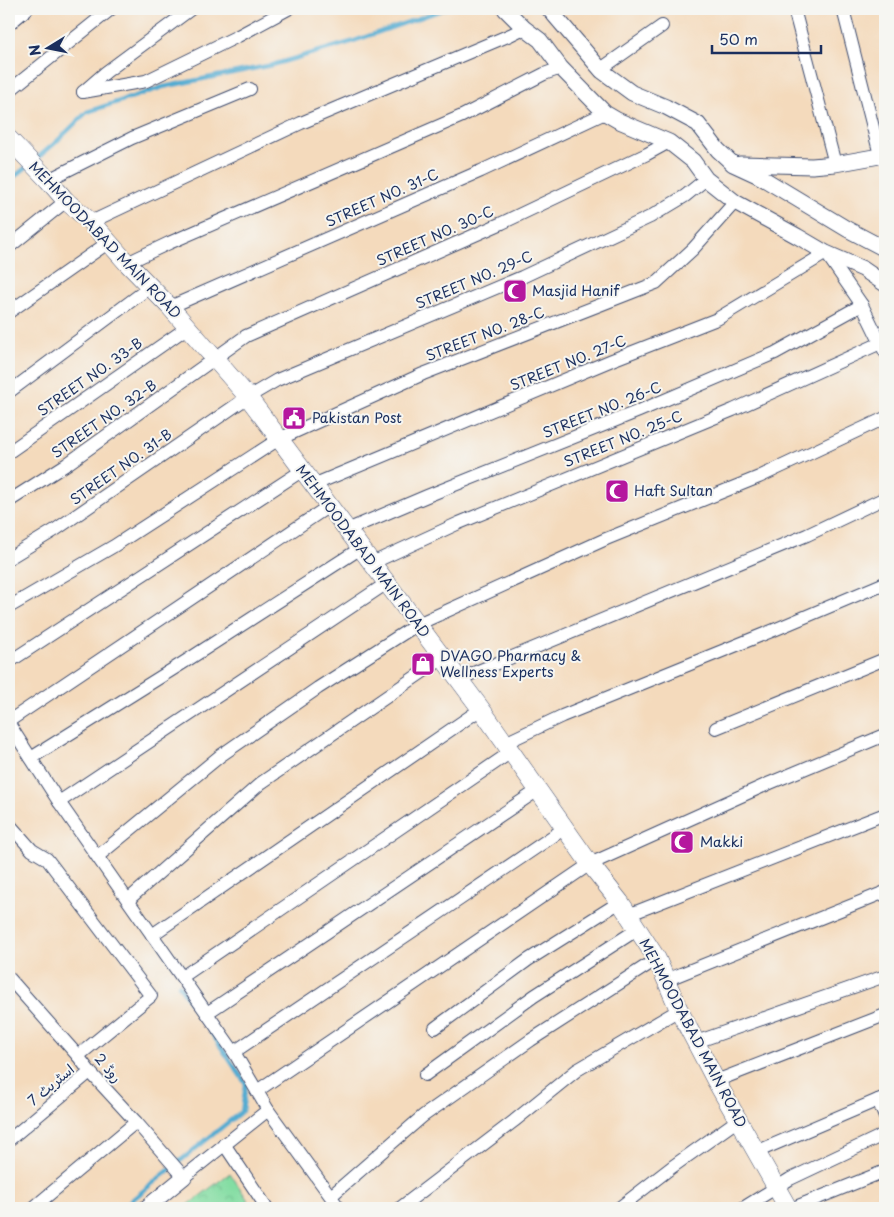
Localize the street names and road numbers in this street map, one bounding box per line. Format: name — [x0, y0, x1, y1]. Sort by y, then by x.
street label: MEHMOODABAD MAIN ROAD — [24, 156, 186, 323]
street label: STREET NO. 31-C — [322, 163, 442, 232]
street label: STREET NO. 30-C — [373, 200, 497, 271]
street label: STREET NO. 29-C — [412, 245, 536, 314]
street label: STREET NO. 28-C — [422, 301, 547, 366]
street label: STREET NO. 27-C — [506, 330, 629, 395]
street label: STREET NO. 33-B — [33, 332, 146, 421]
street label: STREET NO. 32-B — [47, 374, 161, 463]
street label: STREET NO. 26-C — [539, 376, 664, 443]
street label: STREET NO. 25-C — [560, 405, 685, 472]
street label: STREET NO. 31-B — [65, 424, 176, 510]
street label: MEHMOODABAD MAIN ROAD — [291, 460, 435, 641]
street label: MEHMOODABAD MAIN ROAD — [635, 934, 752, 1131]
street label: روڈ 2 — [90, 1048, 127, 1087]
street label: اسٹریٹ 7 — [23, 1059, 79, 1110]

